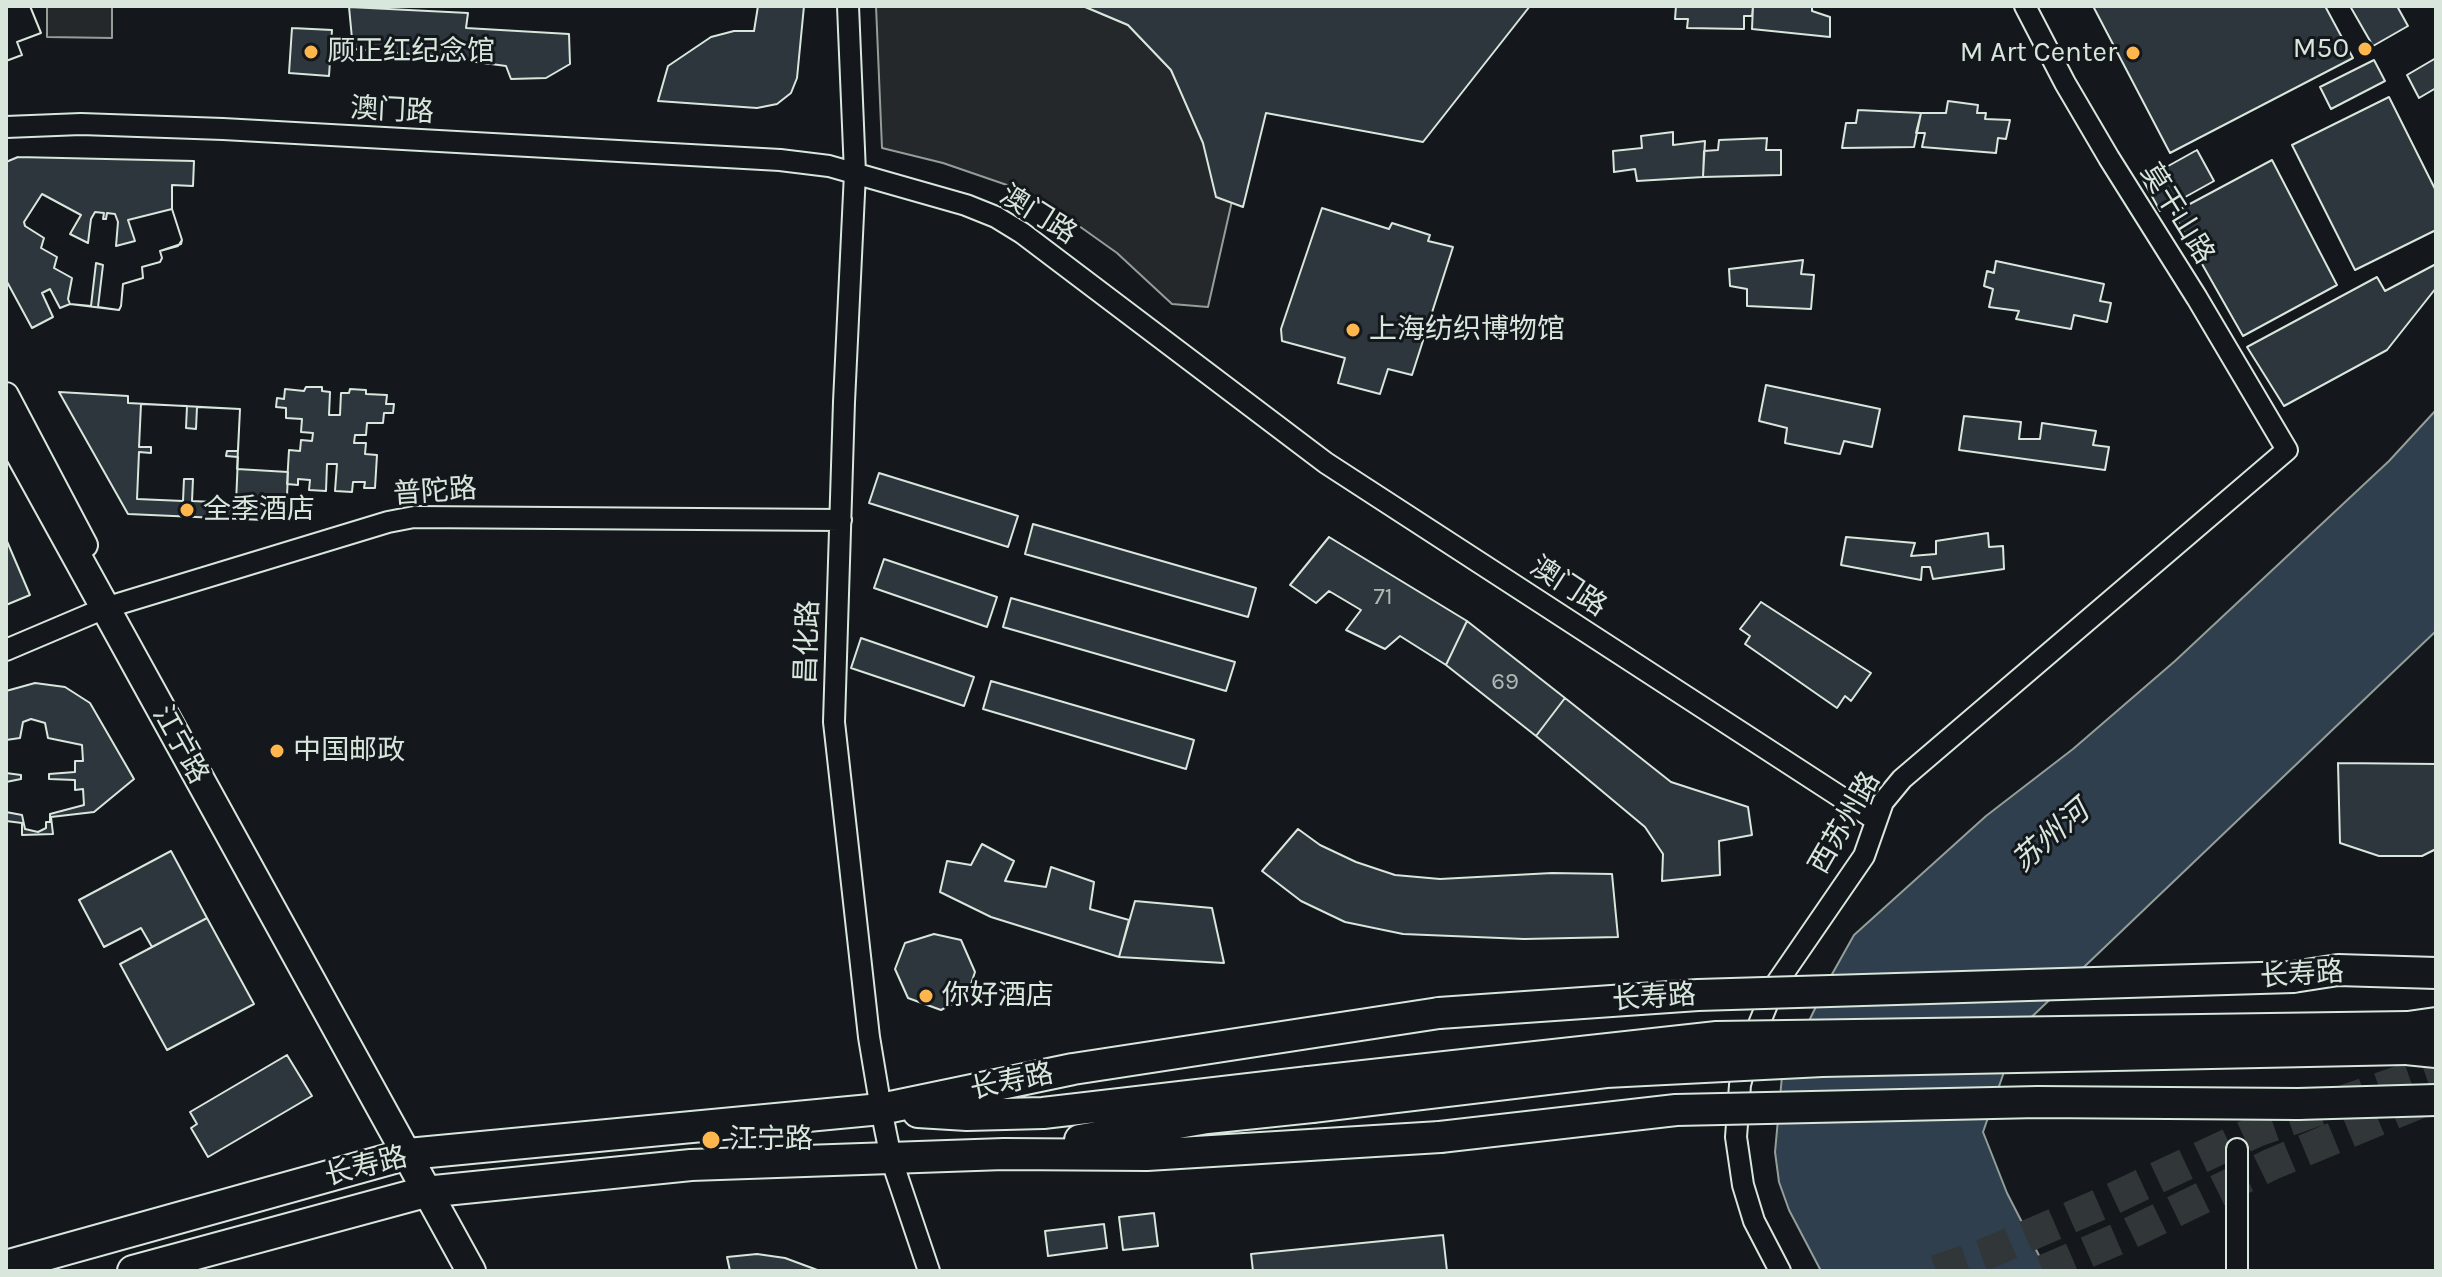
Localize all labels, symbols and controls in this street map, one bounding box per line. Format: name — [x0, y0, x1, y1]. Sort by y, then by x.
place label: M50 — [2293, 32, 2349, 66]
place label: 顾正红纪念馆 — [327, 35, 495, 69]
place label: M Art Center — [1960, 36, 2117, 70]
marker: M50 — [2356, 40, 2374, 58]
marker: 顾正红纪念馆 — [302, 43, 320, 61]
marker: M Art Center — [2124, 44, 2142, 62]
street label: 澳门路 — [349, 92, 435, 130]
street label: 莫干山路 — [2133, 158, 2221, 270]
street label: 澳门路 — [993, 178, 1083, 252]
place label: 上海纺织博物馆 — [1369, 313, 1565, 347]
marker: 上海纺织博物馆 — [1344, 321, 1362, 339]
street label: 普陀路 — [392, 472, 478, 512]
place label: 全季酒店 — [203, 493, 315, 527]
marker: 全季酒店 — [178, 501, 196, 519]
street label: 澳门路 — [1524, 550, 1612, 624]
house number: 71 — [1373, 583, 1393, 611]
street label: 昌化路 — [790, 599, 826, 685]
house number: 69 — [1491, 668, 1519, 696]
street label: 江宁路 — [145, 700, 215, 790]
place label: 中国邮政 — [293, 734, 405, 768]
marker: 中国邮政 — [268, 742, 286, 760]
street label: 西苏州路 — [1802, 766, 1888, 880]
water label: 苏州河 — [2005, 794, 2097, 880]
street label: 长寿路 — [2259, 955, 2345, 995]
street label: 长寿路 — [1611, 978, 1697, 1018]
place label: 你好酒店 — [942, 979, 1054, 1013]
marker: 你好酒店 — [917, 987, 935, 1005]
street label: 长寿路 — [967, 1057, 1057, 1107]
place label: 江宁路 — [729, 1123, 813, 1157]
marker: 江宁路 — [700, 1129, 722, 1151]
street label: 长寿路 — [321, 1141, 411, 1193]

